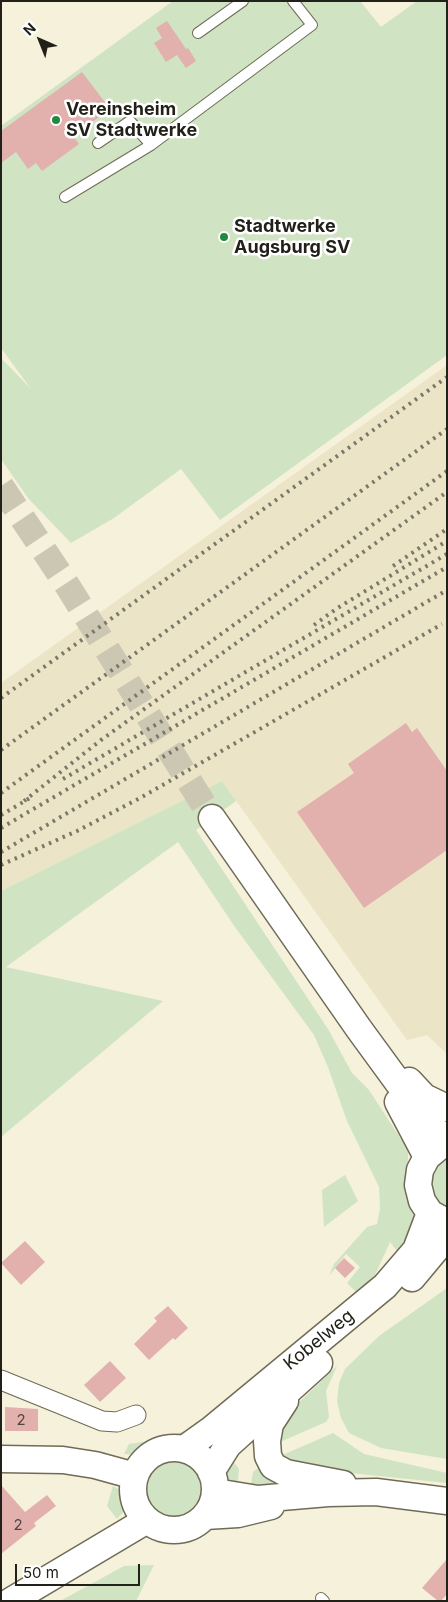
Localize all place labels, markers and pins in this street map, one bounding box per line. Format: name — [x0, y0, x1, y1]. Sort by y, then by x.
place label: Vereinsheim SV Stadtwerke — [66, 99, 197, 142]
marker: Vereinsheim SV Stadtwerke — [50, 114, 62, 126]
place label: Stadtwerke Augsburg SV — [234, 216, 350, 258]
marker: Stadtwerke Augsburg SV — [218, 231, 230, 243]

